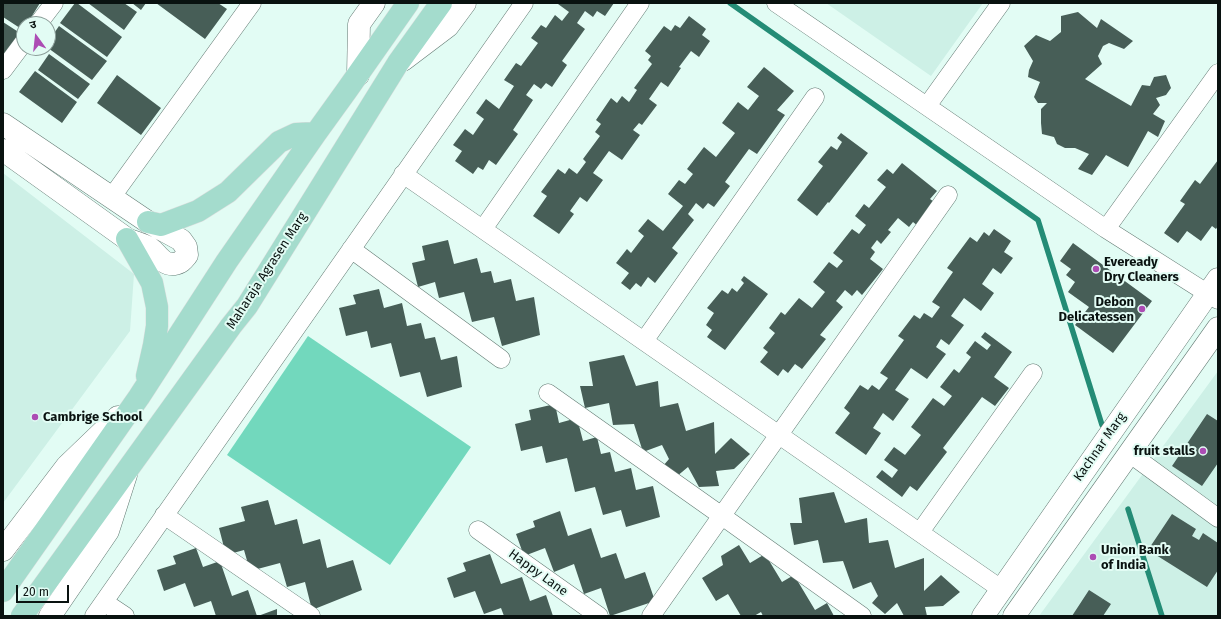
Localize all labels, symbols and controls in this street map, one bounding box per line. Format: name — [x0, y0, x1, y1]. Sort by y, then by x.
north arrow — [16, 16, 56, 56]
text: उ — [28, 18, 38, 32]
street label: Maharaja Agrasen Marg — [223, 210, 311, 332]
place label: Eveready Dry Cleaners — [1104, 254, 1179, 285]
marker: Eveready Dry Cleaners — [1091, 264, 1101, 274]
place label: Debon Delicatessen — [1059, 294, 1134, 325]
marker: Debon Delicatessen — [1137, 304, 1147, 314]
place label: Cambrige School — [43, 409, 142, 425]
street label: Kachnar Marg — [1071, 410, 1129, 484]
marker: Cambrige School — [30, 412, 40, 422]
place label: fruit stalls — [1134, 443, 1195, 459]
marker: fruit stalls — [1198, 446, 1208, 456]
place label: Union Bank of India — [1101, 542, 1169, 573]
street label: Happy Lane — [505, 546, 571, 600]
marker: Union Bank of India — [1088, 552, 1098, 562]
scale bar — [18, 577, 71, 603]
text: 20 m — [23, 585, 49, 599]

